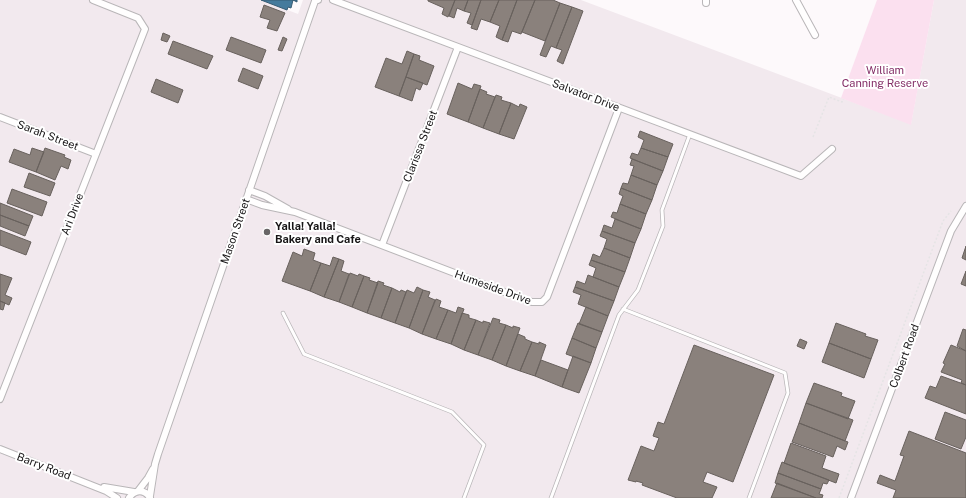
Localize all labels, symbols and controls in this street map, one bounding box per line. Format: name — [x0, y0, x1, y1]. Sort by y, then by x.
park label: William Canning Reserve — [842, 64, 928, 89]
street label: Salvator Drive — [550, 77, 622, 113]
street label: Clarissa Street — [401, 108, 439, 184]
street label: Sarah Street — [16, 118, 80, 152]
street label: Ari Drive — [59, 191, 85, 237]
street label: Mason Street — [218, 197, 252, 265]
place label: Yalla! Yalla! Bakery and Cafe — [275, 220, 361, 245]
marker: Yalla! Yalla! Bakery and Cafe — [262, 227, 272, 237]
street label: Humeside Drive — [453, 268, 533, 306]
street label: Colbert Road — [887, 322, 921, 390]
street label: Barry Road — [15, 450, 73, 482]

